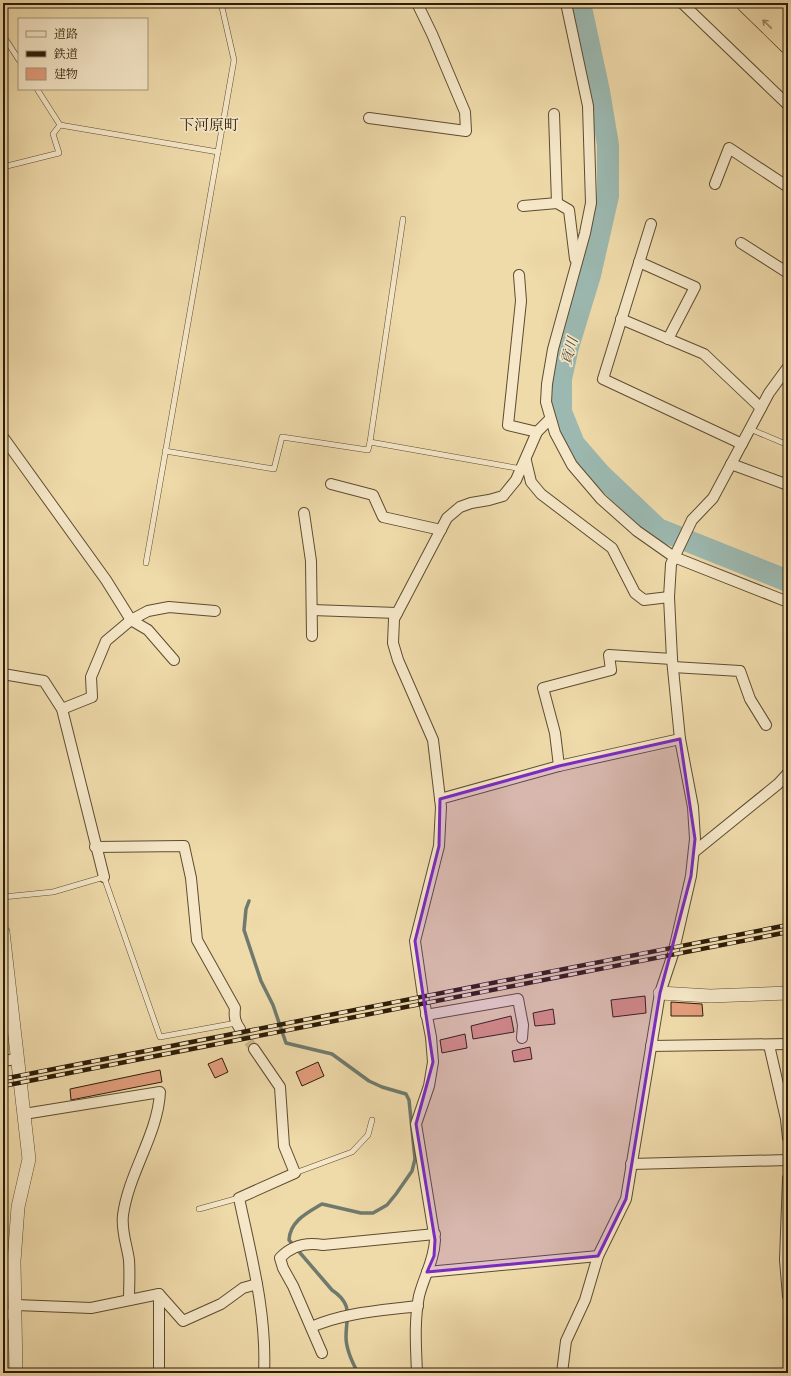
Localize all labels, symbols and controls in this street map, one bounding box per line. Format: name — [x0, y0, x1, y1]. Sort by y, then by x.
legend — [18, 18, 148, 90]
one-way arrow — [762, 19, 772, 28]
text: 道路 — [54, 26, 78, 42]
text: 鉄道 — [53, 46, 78, 62]
text: 建物 — [54, 66, 78, 82]
district label: 下河原町 — [179, 115, 239, 134]
water label: 貢川 — [556, 333, 582, 367]

